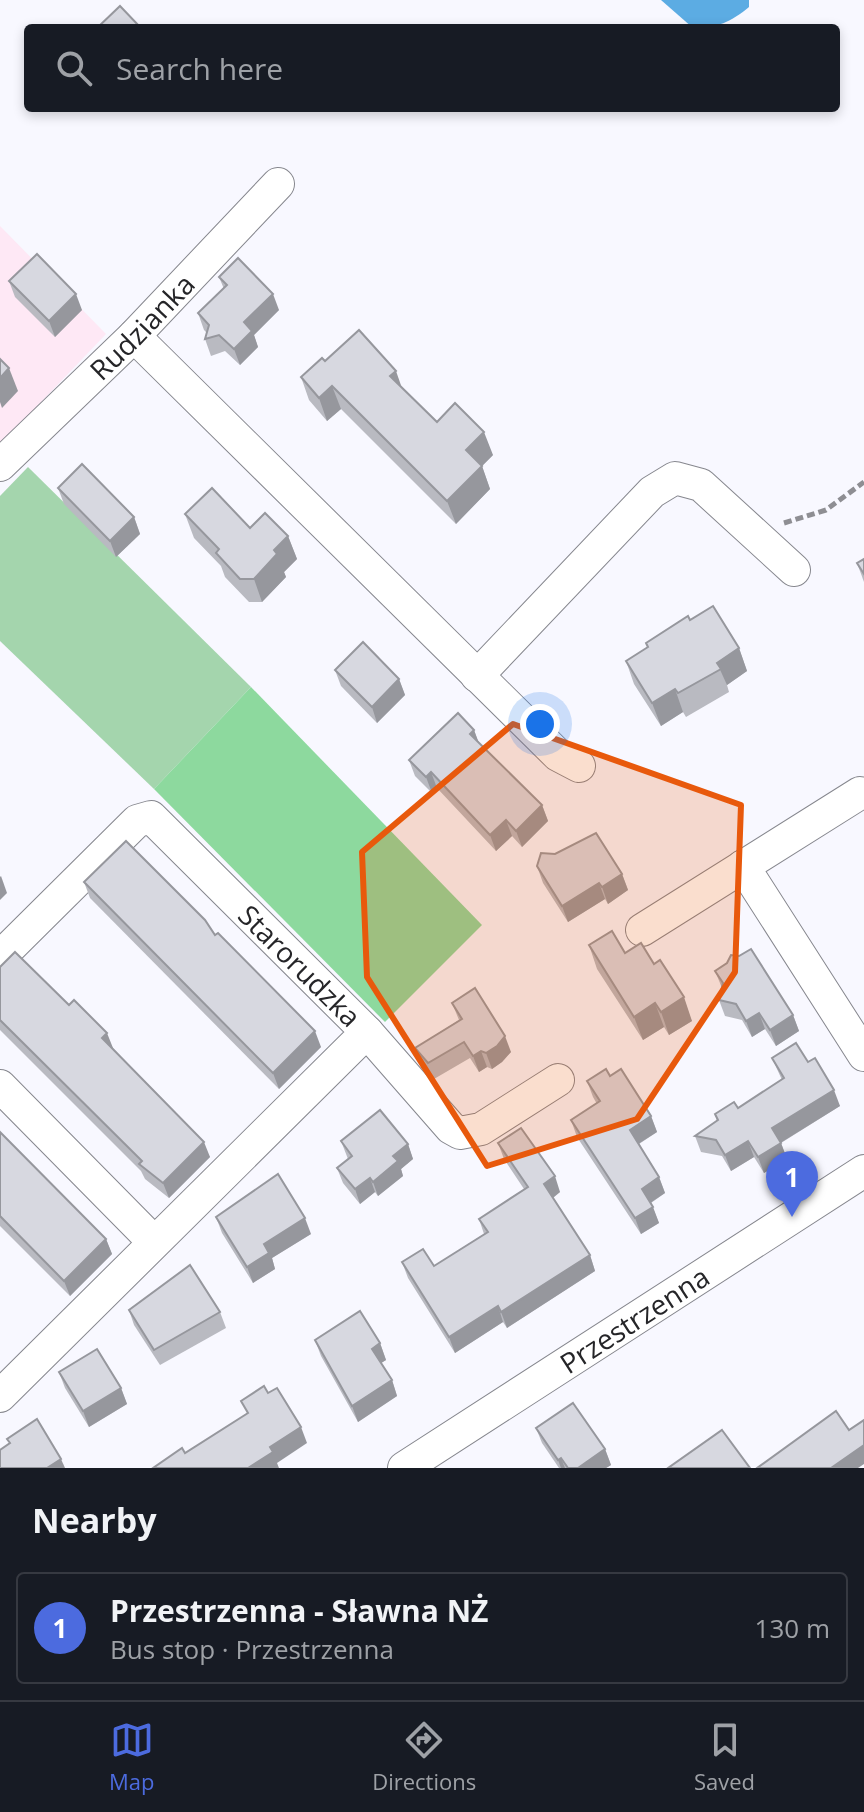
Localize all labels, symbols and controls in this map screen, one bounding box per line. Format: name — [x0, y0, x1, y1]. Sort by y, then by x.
search box — [24, 24, 840, 112]
icon: search — [52, 46, 96, 90]
text: Search here — [116, 48, 283, 89]
street label: Rudzianka — [81, 265, 202, 388]
your location — [520, 704, 560, 744]
street label: Starorudzka — [231, 896, 370, 1035]
pin: 1 — [766, 1151, 818, 1217]
street label: Przestrzenna — [552, 1257, 716, 1382]
text: Nearby — [32, 1497, 157, 1543]
text: Przestrzenna - Sławna NŻ — [110, 1590, 488, 1631]
text: 1 — [53, 1610, 67, 1646]
text: 130 m — [755, 1610, 830, 1646]
text: Bus stop · Przestrzenna — [110, 1631, 394, 1667]
tab: Map — [109, 1718, 154, 1796]
tab: Directions — [372, 1718, 476, 1796]
tab: Saved — [694, 1718, 755, 1796]

